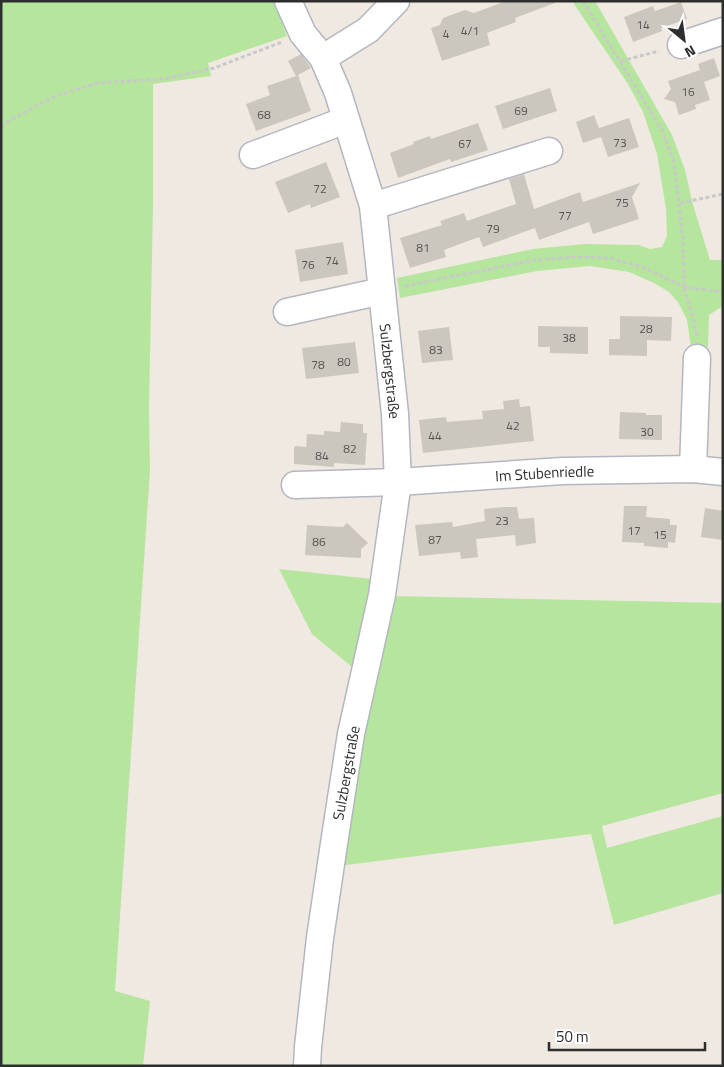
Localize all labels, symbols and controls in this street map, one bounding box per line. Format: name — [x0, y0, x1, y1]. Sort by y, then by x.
house number: 14 — [636, 15, 650, 34]
north arrow — [659, 15, 709, 65]
house number: 4/1 — [461, 21, 479, 40]
house number: 4 — [443, 24, 450, 43]
text: N — [681, 40, 700, 63]
house number: 16 — [681, 82, 695, 101]
house number: 69 — [514, 101, 528, 120]
house number: 68 — [257, 105, 271, 124]
house number: 73 — [613, 133, 627, 152]
house number: 67 — [458, 134, 472, 153]
house number: 72 — [313, 179, 327, 198]
house number: 75 — [615, 193, 629, 212]
house number: 77 — [558, 206, 572, 225]
house number: 79 — [486, 219, 500, 238]
house number: 81 — [416, 238, 430, 257]
house number: 74 — [325, 251, 339, 270]
house number: 76 — [301, 255, 315, 274]
house number: 28 — [639, 319, 653, 338]
street label: Sulzbergstraße — [374, 322, 407, 419]
house number: 38 — [562, 328, 576, 347]
house number: 83 — [429, 340, 443, 359]
house number: 80 — [337, 352, 351, 371]
house number: 78 — [311, 355, 325, 374]
house number: 42 — [506, 416, 520, 435]
house number: 30 — [640, 422, 654, 441]
house number: 44 — [428, 426, 442, 445]
house number: 82 — [343, 439, 357, 458]
house number: 84 — [315, 446, 329, 465]
street label: Im Stubenriedle — [494, 459, 594, 487]
house number: 23 — [495, 511, 509, 530]
house number: 17 — [627, 521, 641, 540]
house number: 15 — [653, 525, 667, 544]
house number: 87 — [428, 530, 442, 549]
house number: 86 — [312, 532, 326, 551]
street label: Sulzbergstraße — [326, 724, 366, 822]
scale bar — [549, 1020, 705, 1052]
text: 50 m — [556, 1025, 589, 1048]

